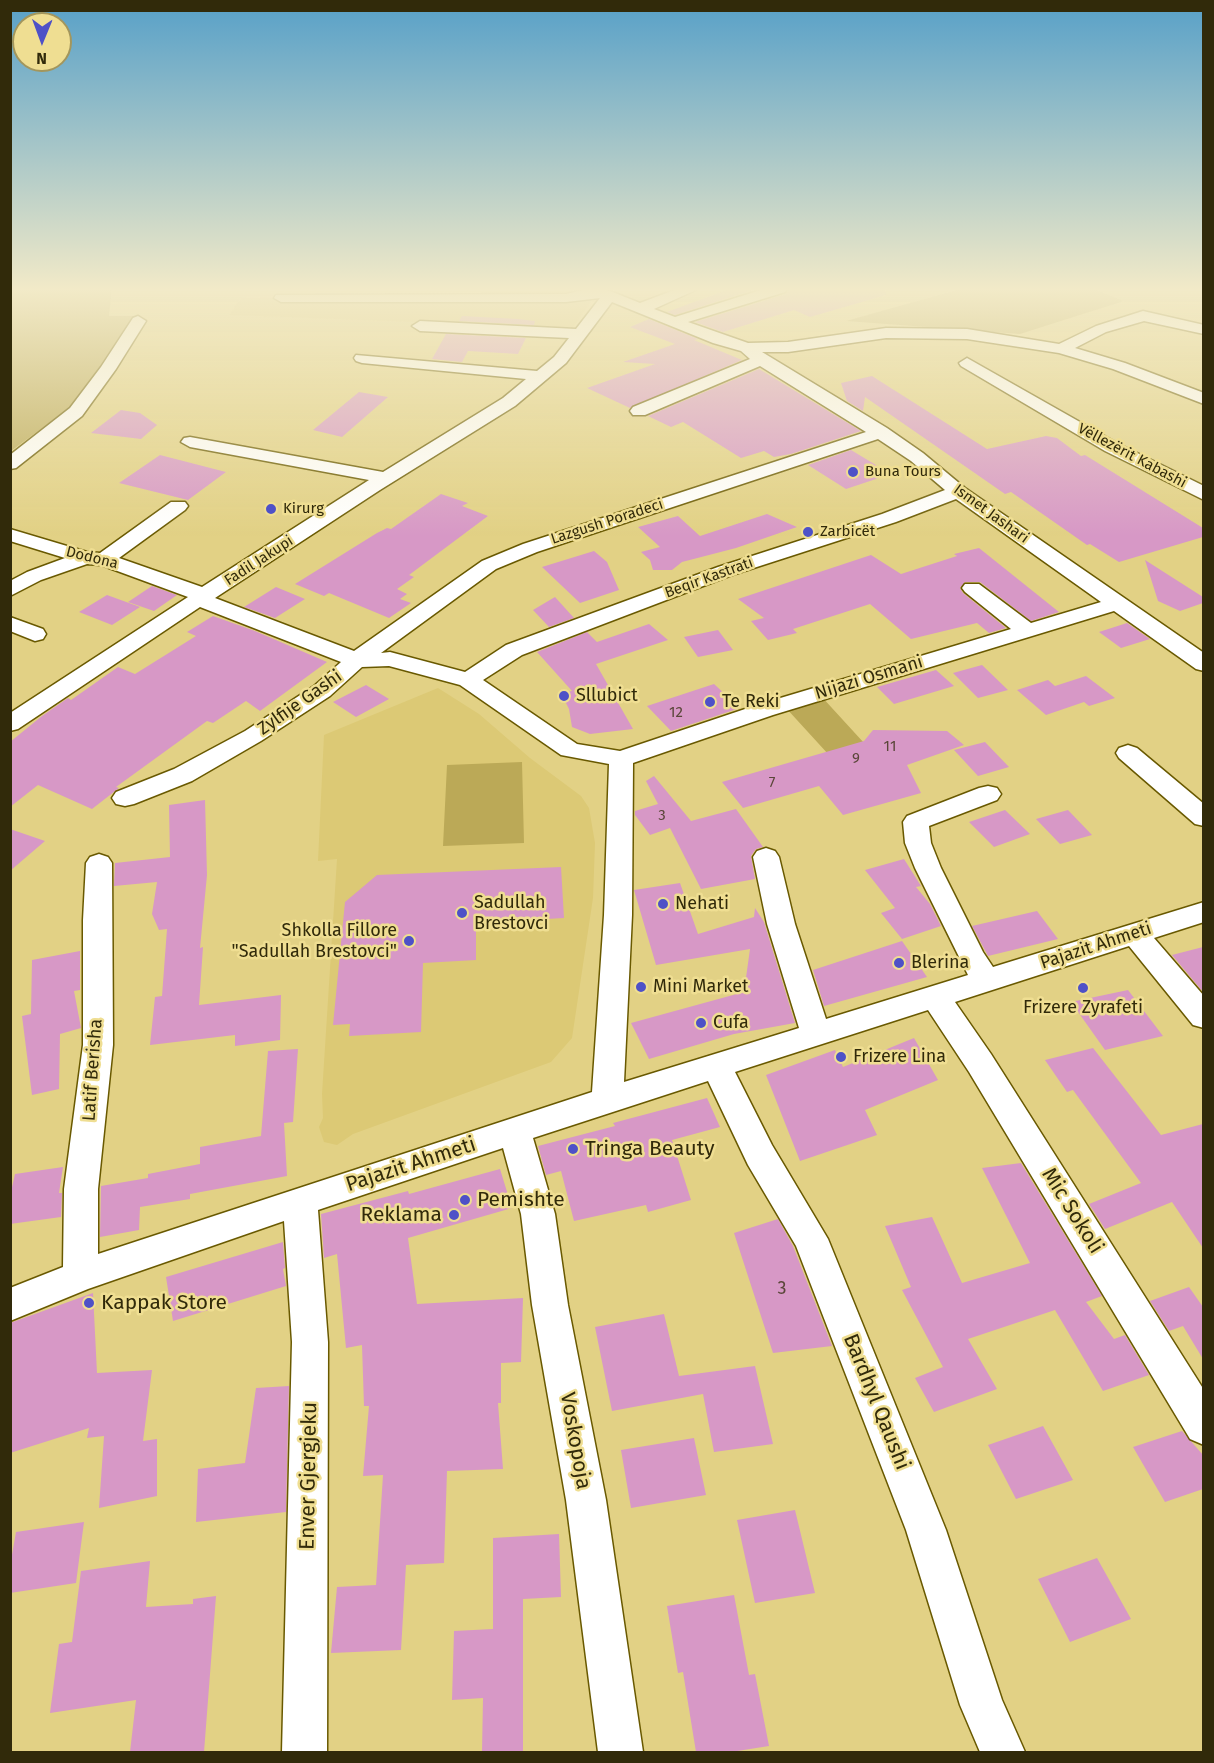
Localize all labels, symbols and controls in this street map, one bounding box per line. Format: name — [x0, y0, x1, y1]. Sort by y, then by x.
north arrow — [12, 12, 72, 72]
text: N — [36, 49, 47, 68]
street label: Vëllezërit Kabashi — [1075, 420, 1189, 492]
place label: Buna Tours — [865, 463, 941, 481]
marker: Buna Tours — [846, 465, 860, 479]
street label: Ismet Jashari — [950, 481, 1032, 547]
street label: Lazgush Poradeci — [549, 495, 665, 549]
place label: Kirurg — [283, 500, 324, 518]
marker: Kirurg — [264, 502, 278, 516]
place label: Zarbicët — [820, 523, 875, 541]
marker: Zarbicët — [801, 525, 815, 539]
street label: Fadil Jakupi — [221, 532, 297, 590]
street label: Dodona — [64, 543, 120, 573]
street label: Beqir Kastrati — [662, 554, 756, 602]
street label: Nijazi Osmani — [812, 651, 926, 705]
street label: Zylfije Gashi — [254, 666, 346, 740]
place label: Sllubict — [576, 685, 638, 707]
marker: Sllubict — [557, 689, 571, 703]
place label: Te Reki — [722, 691, 780, 713]
marker: Te Reki — [703, 695, 717, 709]
house number: 12 — [669, 704, 683, 722]
house number: 11 — [884, 738, 896, 756]
house number: 9 — [852, 750, 860, 768]
house number: 7 — [769, 774, 775, 792]
house number: 3 — [658, 807, 666, 825]
place label: Sadullah Brestovci — [474, 892, 549, 934]
place label: Nehati — [675, 893, 729, 915]
marker: Nehati — [656, 897, 670, 911]
marker: Sadullah Brestovci — [455, 906, 469, 920]
street label: Pajazit Ahmeti — [1038, 918, 1154, 974]
place label: Shkolla Fillore "Sadullah Brestovci" — [232, 920, 397, 962]
marker: Shkolla Fillore "Sadullah Brestovci" — [402, 934, 416, 948]
place label: Blerina — [911, 952, 969, 974]
marker: Blerina — [892, 956, 906, 970]
place label: Mini Market — [653, 976, 749, 998]
marker: Mini Market — [634, 980, 648, 994]
marker: Frizere Zyrafeti — [1076, 981, 1090, 995]
place label: Frizere Zyrafeti — [1023, 997, 1143, 1019]
place label: Cufa — [713, 1012, 749, 1034]
marker: Cufa — [694, 1016, 708, 1030]
street label: Latif Berisha — [79, 1018, 107, 1122]
place label: Frizere Lina — [853, 1046, 946, 1068]
marker: Frizere Lina — [834, 1050, 848, 1064]
street label: Pajazit Ahmeti — [343, 1132, 479, 1198]
place label: Tringa Beauty — [585, 1136, 715, 1162]
marker: Tringa Beauty — [566, 1142, 580, 1156]
street label: Mic Sokoli — [1036, 1163, 1108, 1259]
place label: Pemishte — [477, 1187, 565, 1213]
marker: Pemishte — [458, 1193, 472, 1207]
place label: Reklama — [361, 1202, 442, 1228]
marker: Reklama — [447, 1208, 461, 1222]
house number: 3 — [778, 1278, 786, 1300]
place label: Kappak Store — [101, 1290, 227, 1316]
marker: Kappak Store — [82, 1296, 96, 1310]
street label: Bardhyl Qaushi — [837, 1330, 915, 1474]
street label: Voskopoja — [554, 1391, 596, 1491]
street label: Enver Gjergjeku — [295, 1402, 323, 1550]

